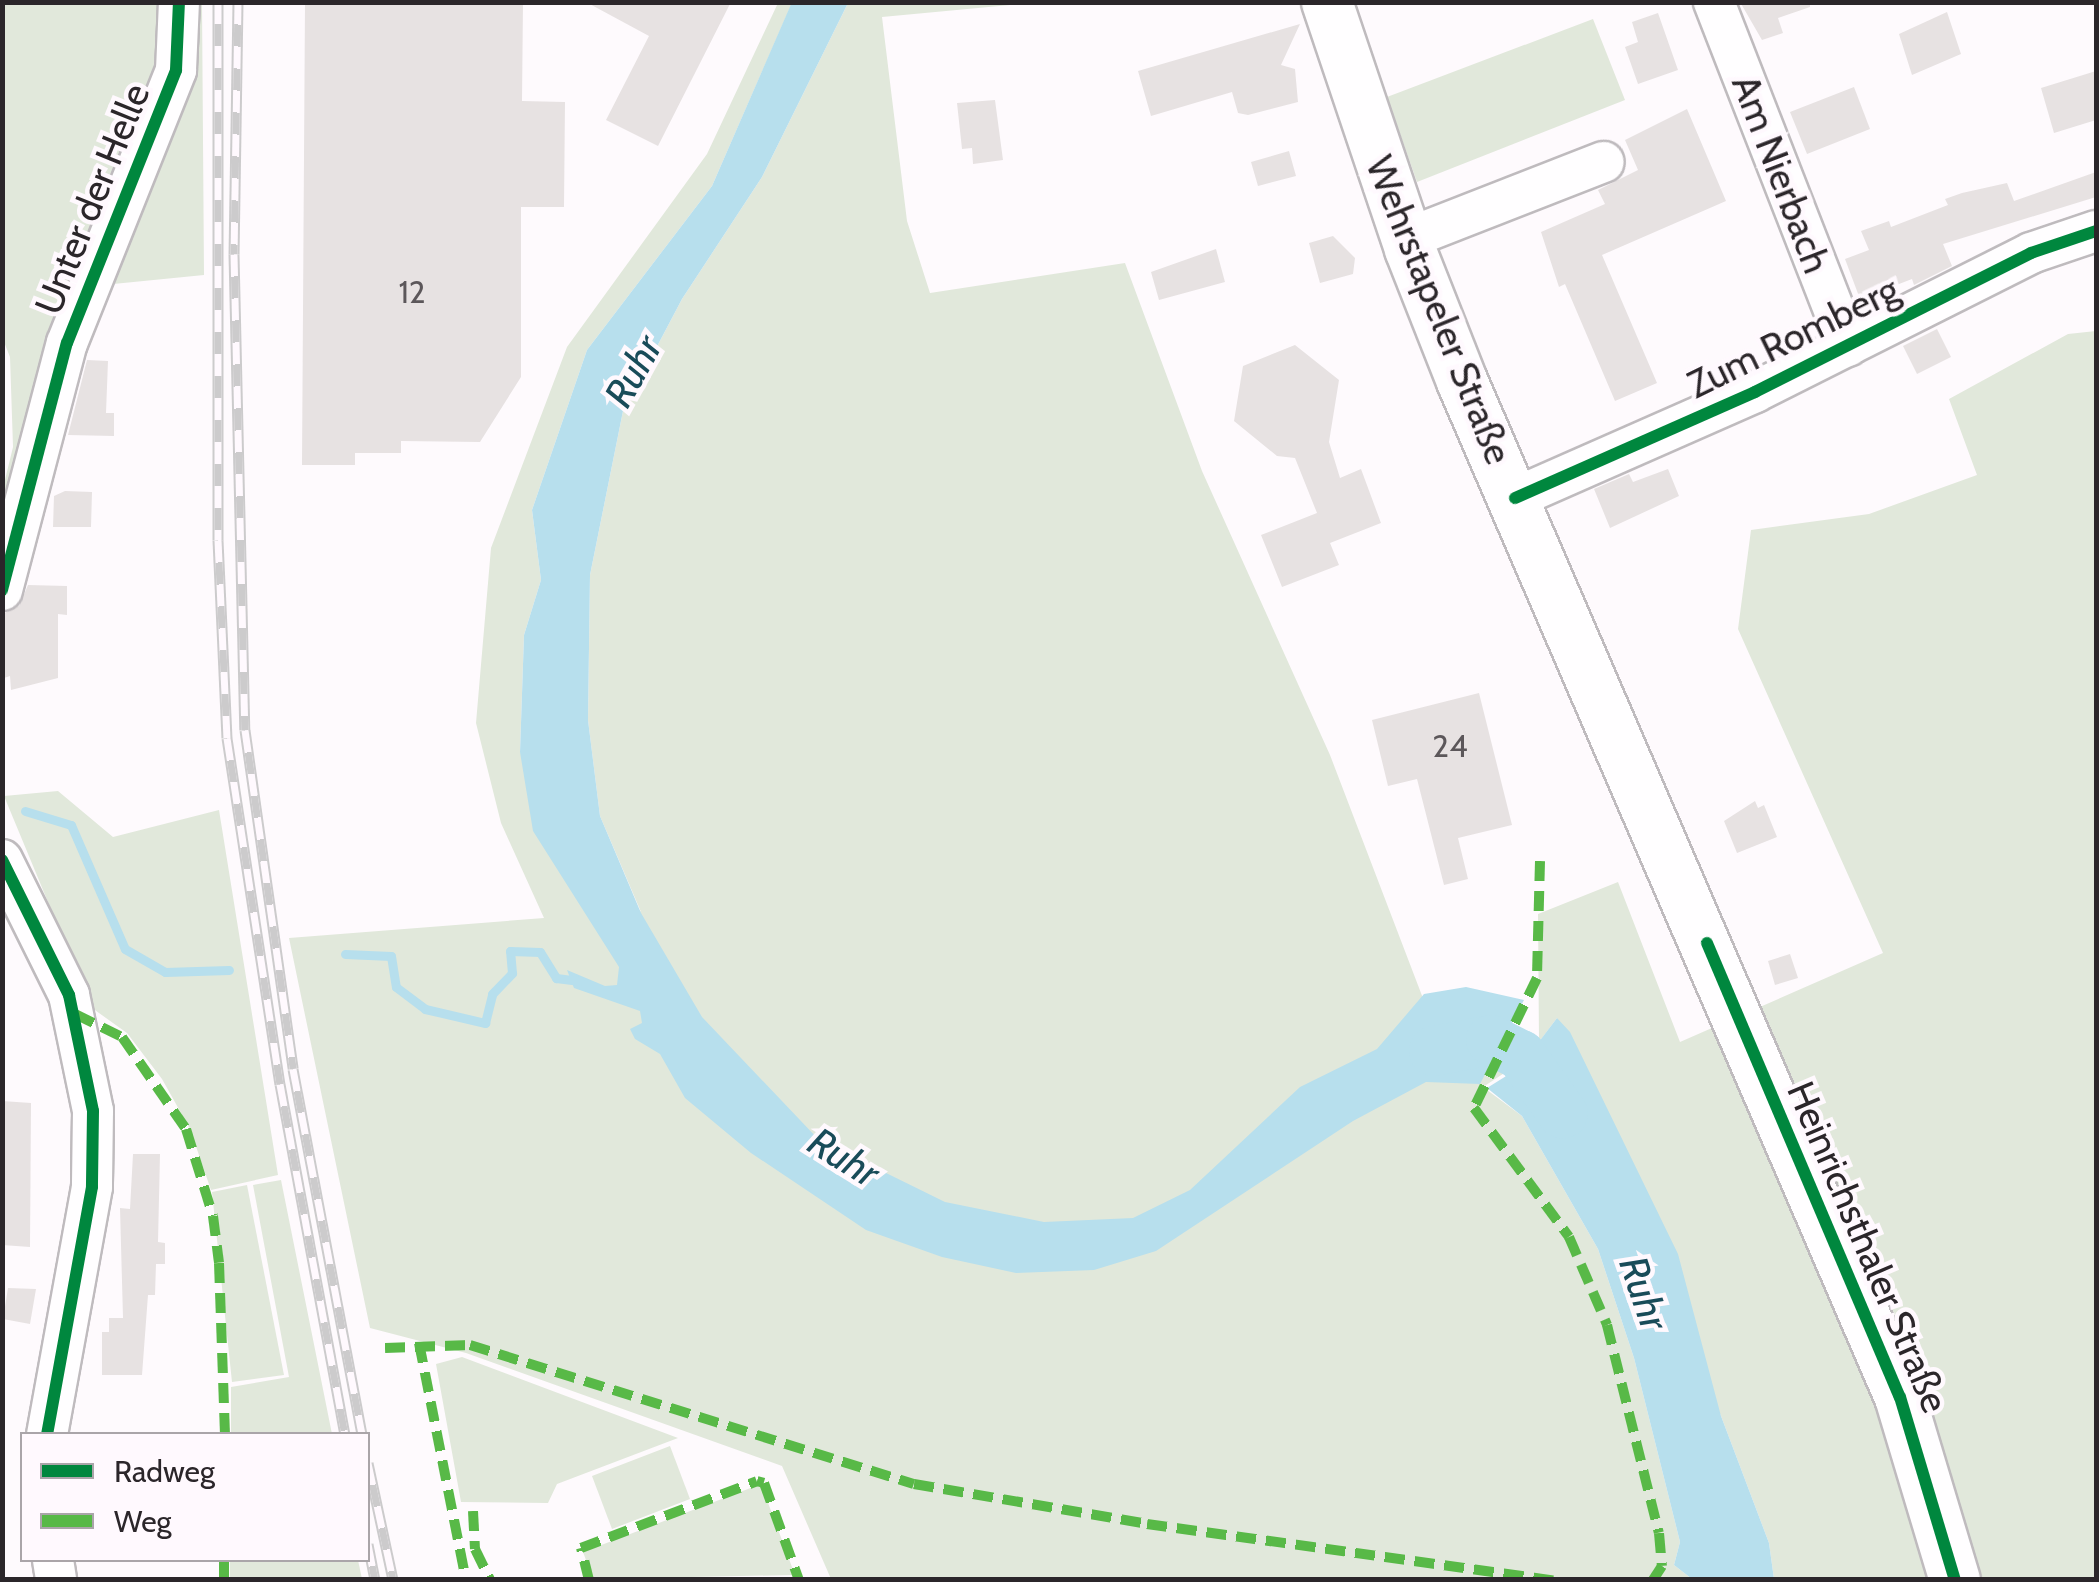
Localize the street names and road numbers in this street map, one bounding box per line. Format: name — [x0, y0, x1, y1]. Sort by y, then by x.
street label: Am Nierbach — [1722, 69, 1840, 279]
street label: Unter der Helle — [25, 77, 159, 321]
street label: Wehrstapeler Straße — [1356, 149, 1522, 471]
street label: Zum Romberg — [1680, 266, 1906, 408]
street label: Heinrichsthaler Straße — [1778, 1075, 1958, 1419]

